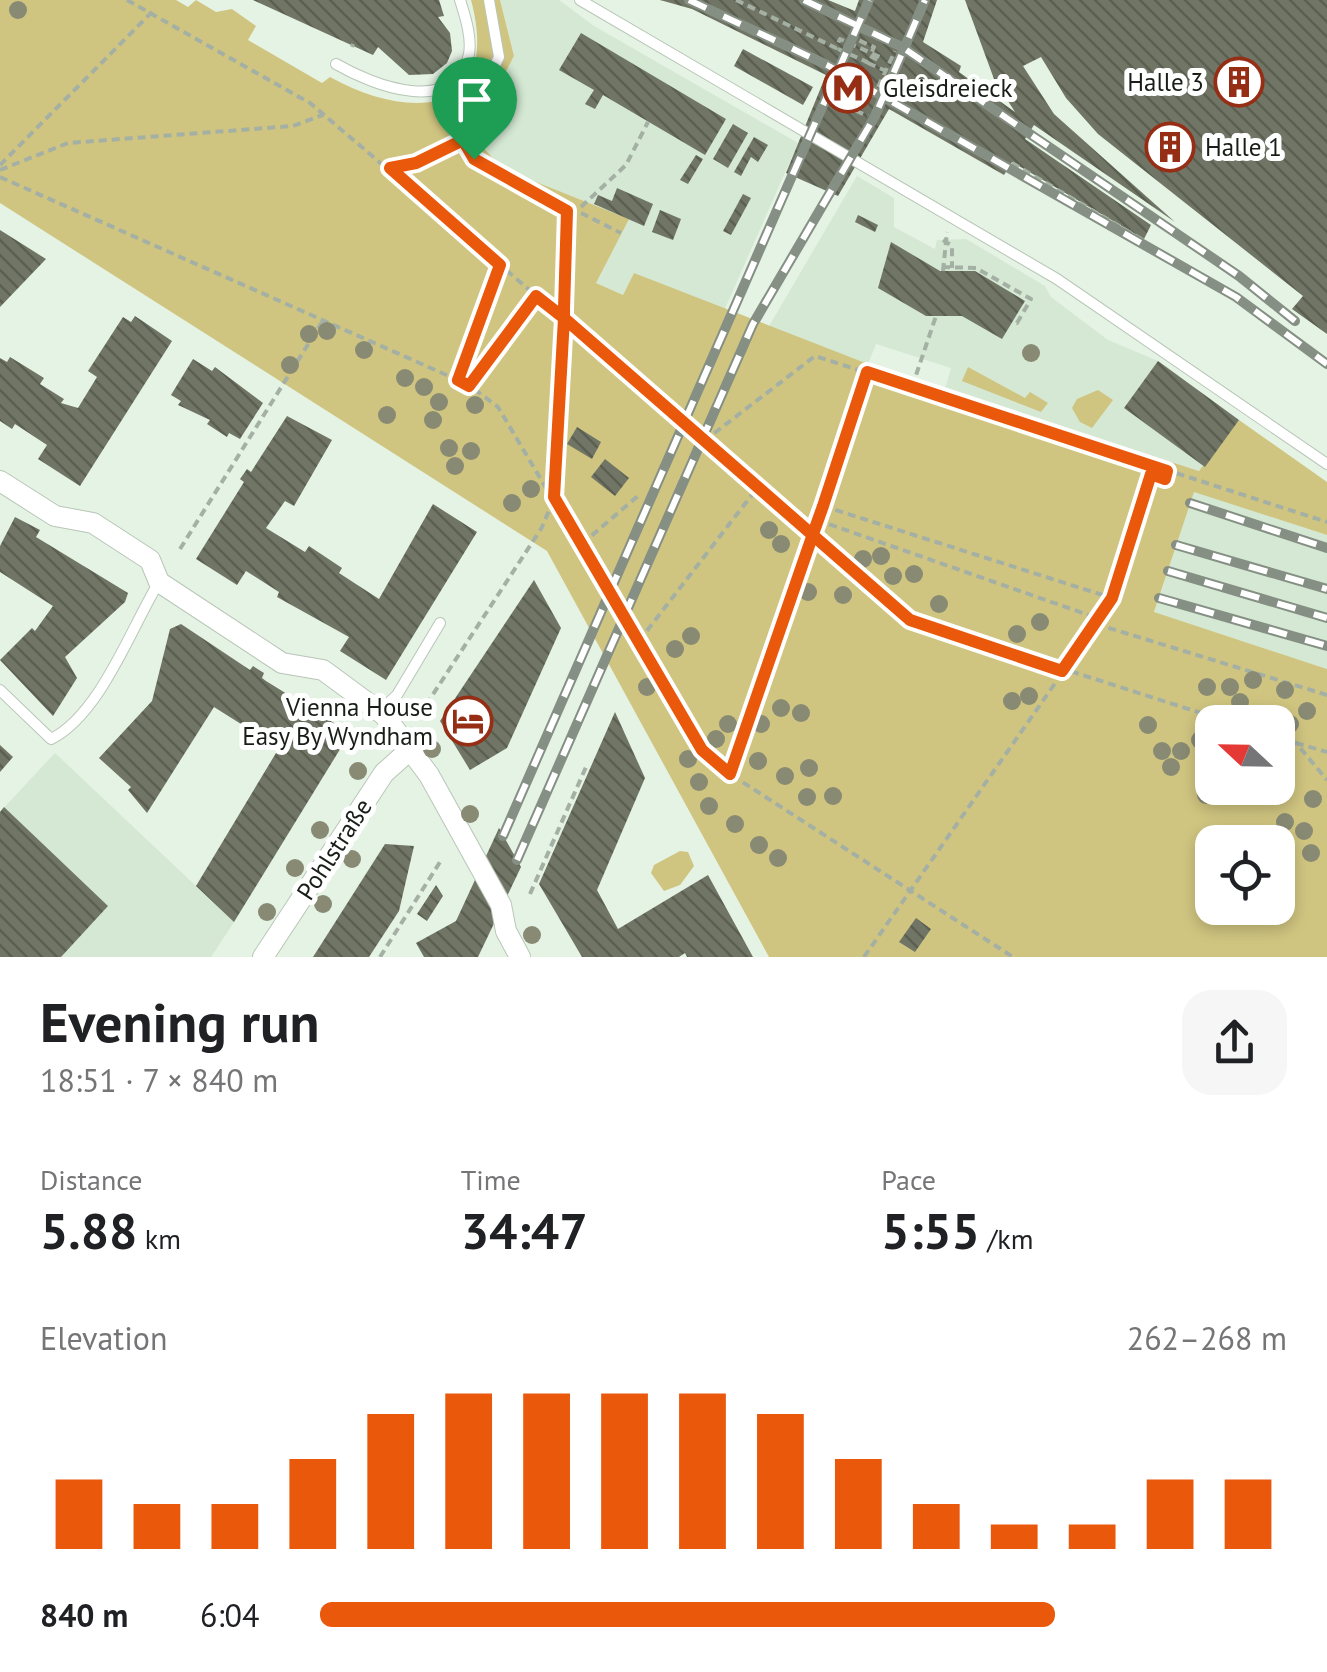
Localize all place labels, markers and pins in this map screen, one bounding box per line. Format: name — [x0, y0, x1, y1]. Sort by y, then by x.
building icon: Halle 3 — [1213, 56, 1265, 108]
pin — [432, 57, 517, 160]
metro station icon: Gleisdreieck — [822, 62, 874, 114]
place label: Halle 3 — [1127, 66, 1204, 98]
place label: Gleisdreieck — [883, 72, 1013, 104]
building icon: Halle 1 — [1144, 121, 1196, 173]
place label: Halle 1 — [1205, 131, 1282, 163]
place label: Vienna House Easy By Wyndham — [242, 691, 433, 752]
hotel icon: Vienna House Easy By Wyndham — [442, 695, 494, 747]

